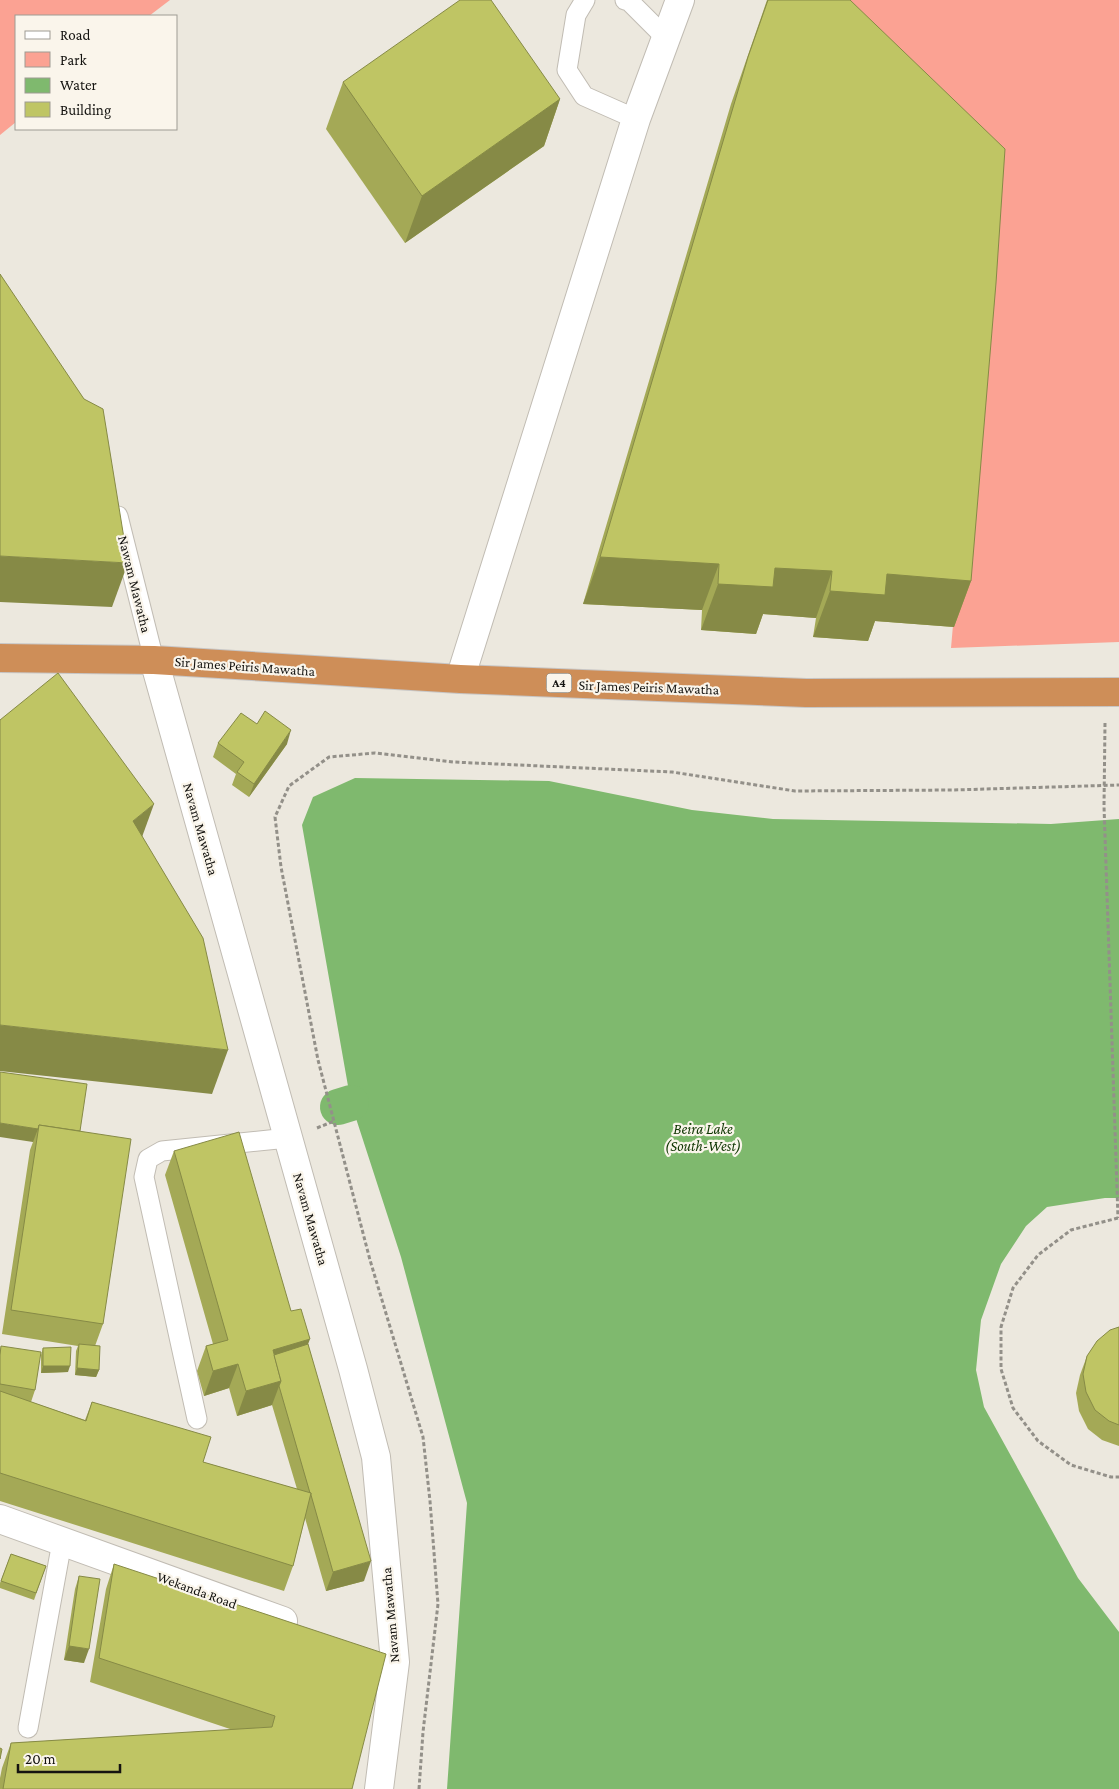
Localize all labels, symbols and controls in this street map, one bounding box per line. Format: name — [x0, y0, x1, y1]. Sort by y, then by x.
legend — [15, 15, 178, 130]
text: Road — [60, 27, 91, 43]
text: Park — [60, 52, 87, 68]
text: Water — [60, 77, 97, 93]
text: Building — [60, 102, 111, 119]
street label: Nawam Mawatha — [115, 534, 155, 635]
street label: Sir James Peiris Mawatha — [174, 653, 316, 679]
road number: A4 — [546, 674, 572, 692]
street label: Sir James Peiris Mawatha — [578, 677, 720, 697]
street label: Navam Mawatha — [180, 781, 222, 878]
water label: Beira Lake (South-West) — [665, 1121, 741, 1155]
street label: Navam Mawatha — [290, 1171, 332, 1268]
street label: Navam Mawatha — [378, 1566, 402, 1663]
street label: Wekanda Road — [155, 1568, 240, 1612]
scale bar — [18, 1742, 120, 1774]
text: 20 m — [25, 1751, 56, 1767]

